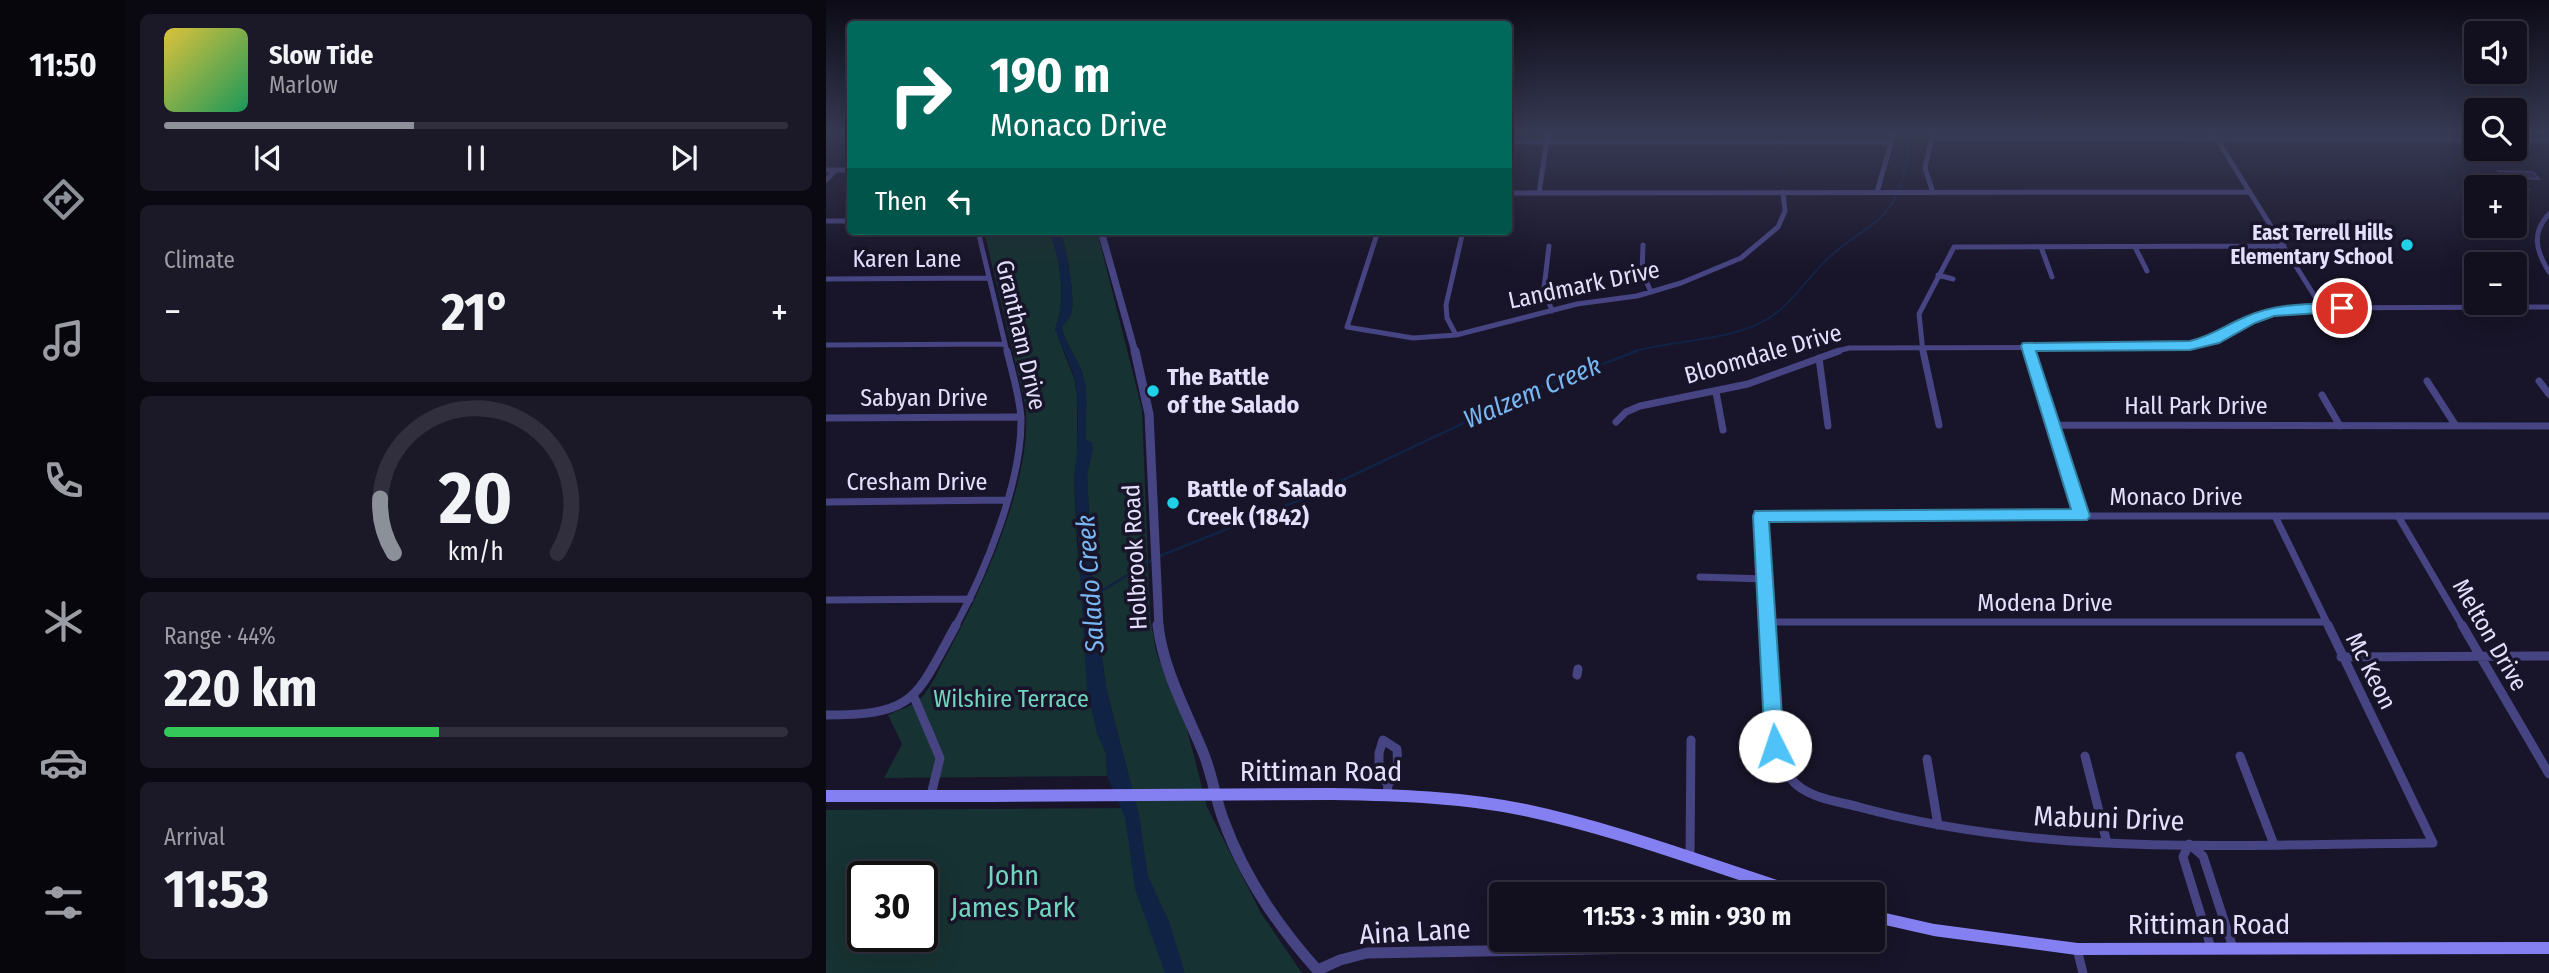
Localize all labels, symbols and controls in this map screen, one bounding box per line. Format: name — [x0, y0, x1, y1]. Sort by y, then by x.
map controls — [2464, 21, 2527, 315]
button: sound — [2464, 21, 2527, 84]
text: Slow Tide — [269, 40, 373, 71]
text: 11:50 — [29, 46, 97, 84]
text: 190 m — [990, 46, 1110, 105]
icon: right — [875, 49, 966, 140]
text: Marlow — [269, 71, 338, 99]
button: search — [2464, 98, 2527, 161]
text: Monaco Drive — [990, 106, 1167, 144]
icon: previous — [249, 139, 287, 177]
icon: pause — [457, 139, 495, 177]
icon: next — [665, 139, 703, 177]
icon: directions — [39, 175, 88, 224]
button: + — [2464, 175, 2527, 238]
icon: left — [941, 182, 979, 220]
text: Then — [875, 186, 927, 217]
place label: East Terrell Hills Elementary School — [2230, 220, 2393, 270]
marker: East Terrell Hills Elementary School — [2399, 237, 2415, 253]
street label: Karen Lane — [853, 245, 961, 273]
text: Climate — [164, 246, 235, 274]
button: − — [2464, 252, 2527, 315]
street label: Landmark Drive — [1506, 255, 1662, 315]
street label: Grantham Drive — [990, 257, 1052, 413]
pin — [2312, 278, 2372, 338]
text: 21° — [441, 281, 511, 344]
text: − — [164, 289, 181, 335]
text: + — [771, 289, 788, 335]
icon: arrive — [2323, 289, 2361, 327]
icon: music — [39, 316, 88, 365]
street label: Bloomdale Drive — [1681, 318, 1845, 390]
water label: Walzem Creek — [1459, 350, 1606, 435]
place label: The Battle of the Salado — [1167, 363, 1299, 419]
marker: The Battle of the Salado — [1145, 383, 1161, 399]
street label: Sabyan Drive — [860, 384, 988, 412]
street label: Hall Park Drive — [2124, 392, 2268, 420]
text: 20 — [438, 455, 513, 542]
icon: phone — [39, 456, 88, 505]
street label: Cresham Drive — [847, 468, 987, 496]
place label: Battle of Salado Creek (1842) — [1187, 475, 1347, 531]
street label: Holbrook Road — [1117, 483, 1153, 631]
street label: Monaco Drive — [2110, 483, 2242, 511]
marker: Battle of Salado Creek (1842) — [1165, 495, 1181, 511]
water label: Salado Creek — [1070, 514, 1111, 655]
text: km/h — [448, 536, 504, 566]
street label: Melton Drive — [2447, 574, 2533, 696]
street label: Modena Drive — [1977, 589, 2113, 617]
icon: climate — [39, 597, 88, 646]
text: Range · 44% — [164, 622, 276, 650]
street label: Mc Keon — [2340, 628, 2402, 714]
text: 220 km — [164, 657, 318, 720]
park label: Wilshire Terrace — [933, 685, 1089, 713]
position arrow — [1738, 709, 1812, 783]
icon: car — [39, 738, 88, 787]
street label: Rittiman Road — [1240, 755, 1402, 788]
street label: Mabuni Drive — [2033, 799, 2185, 838]
text: Arrival — [164, 823, 225, 851]
text: 11:53 — [164, 858, 269, 921]
park label: John James Park — [951, 859, 1076, 924]
speed limit sign: 30 — [847, 861, 938, 952]
icon: filters — [39, 878, 88, 927]
text: 11:53 · 3 min · 930 m — [1583, 901, 1791, 932]
street label: Rittiman Road — [2128, 908, 2290, 941]
street label: Aina Lane — [1359, 912, 1471, 951]

